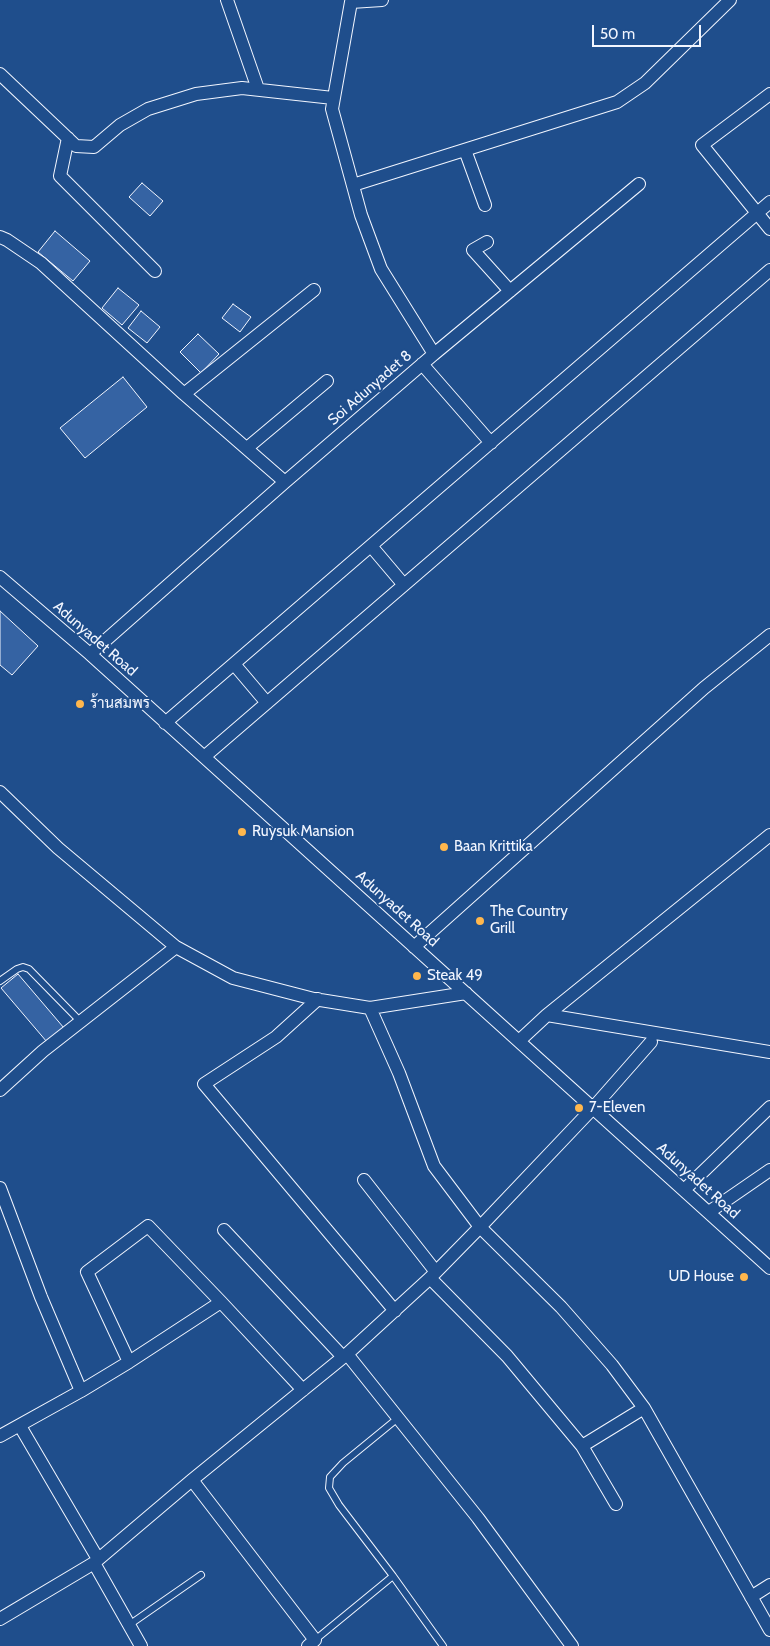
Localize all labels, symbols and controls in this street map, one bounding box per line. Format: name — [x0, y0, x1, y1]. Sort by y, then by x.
scale bar — [595, 15, 704, 47]
text: 50 m — [600, 25, 635, 43]
street label: Soi Adunyadet 8 — [324, 347, 416, 429]
street label: Adunyadet Road — [49, 598, 141, 680]
place label: ร้านสมพร — [90, 695, 150, 713]
marker: ร้านสมพร — [74, 698, 86, 710]
place label: Ruysuk Mansion — [252, 823, 354, 841]
marker: Ruysuk Mansion — [236, 826, 248, 838]
place label: Baan Krittika — [454, 838, 533, 856]
marker: Baan Krittika — [438, 841, 450, 853]
street label: Adunyadet Road — [352, 867, 442, 951]
place label: The Country Grill — [490, 903, 568, 938]
marker: The Country Grill — [474, 915, 486, 927]
place label: Steak 49 — [427, 967, 483, 985]
marker: Steak 49 — [411, 970, 423, 982]
place label: 7-Eleven — [589, 1099, 645, 1117]
marker: 7-Eleven — [573, 1102, 585, 1114]
street label: Adunyadet Road — [653, 1139, 743, 1223]
place label: UD House — [668, 1268, 734, 1286]
marker: UD House — [738, 1271, 750, 1283]

